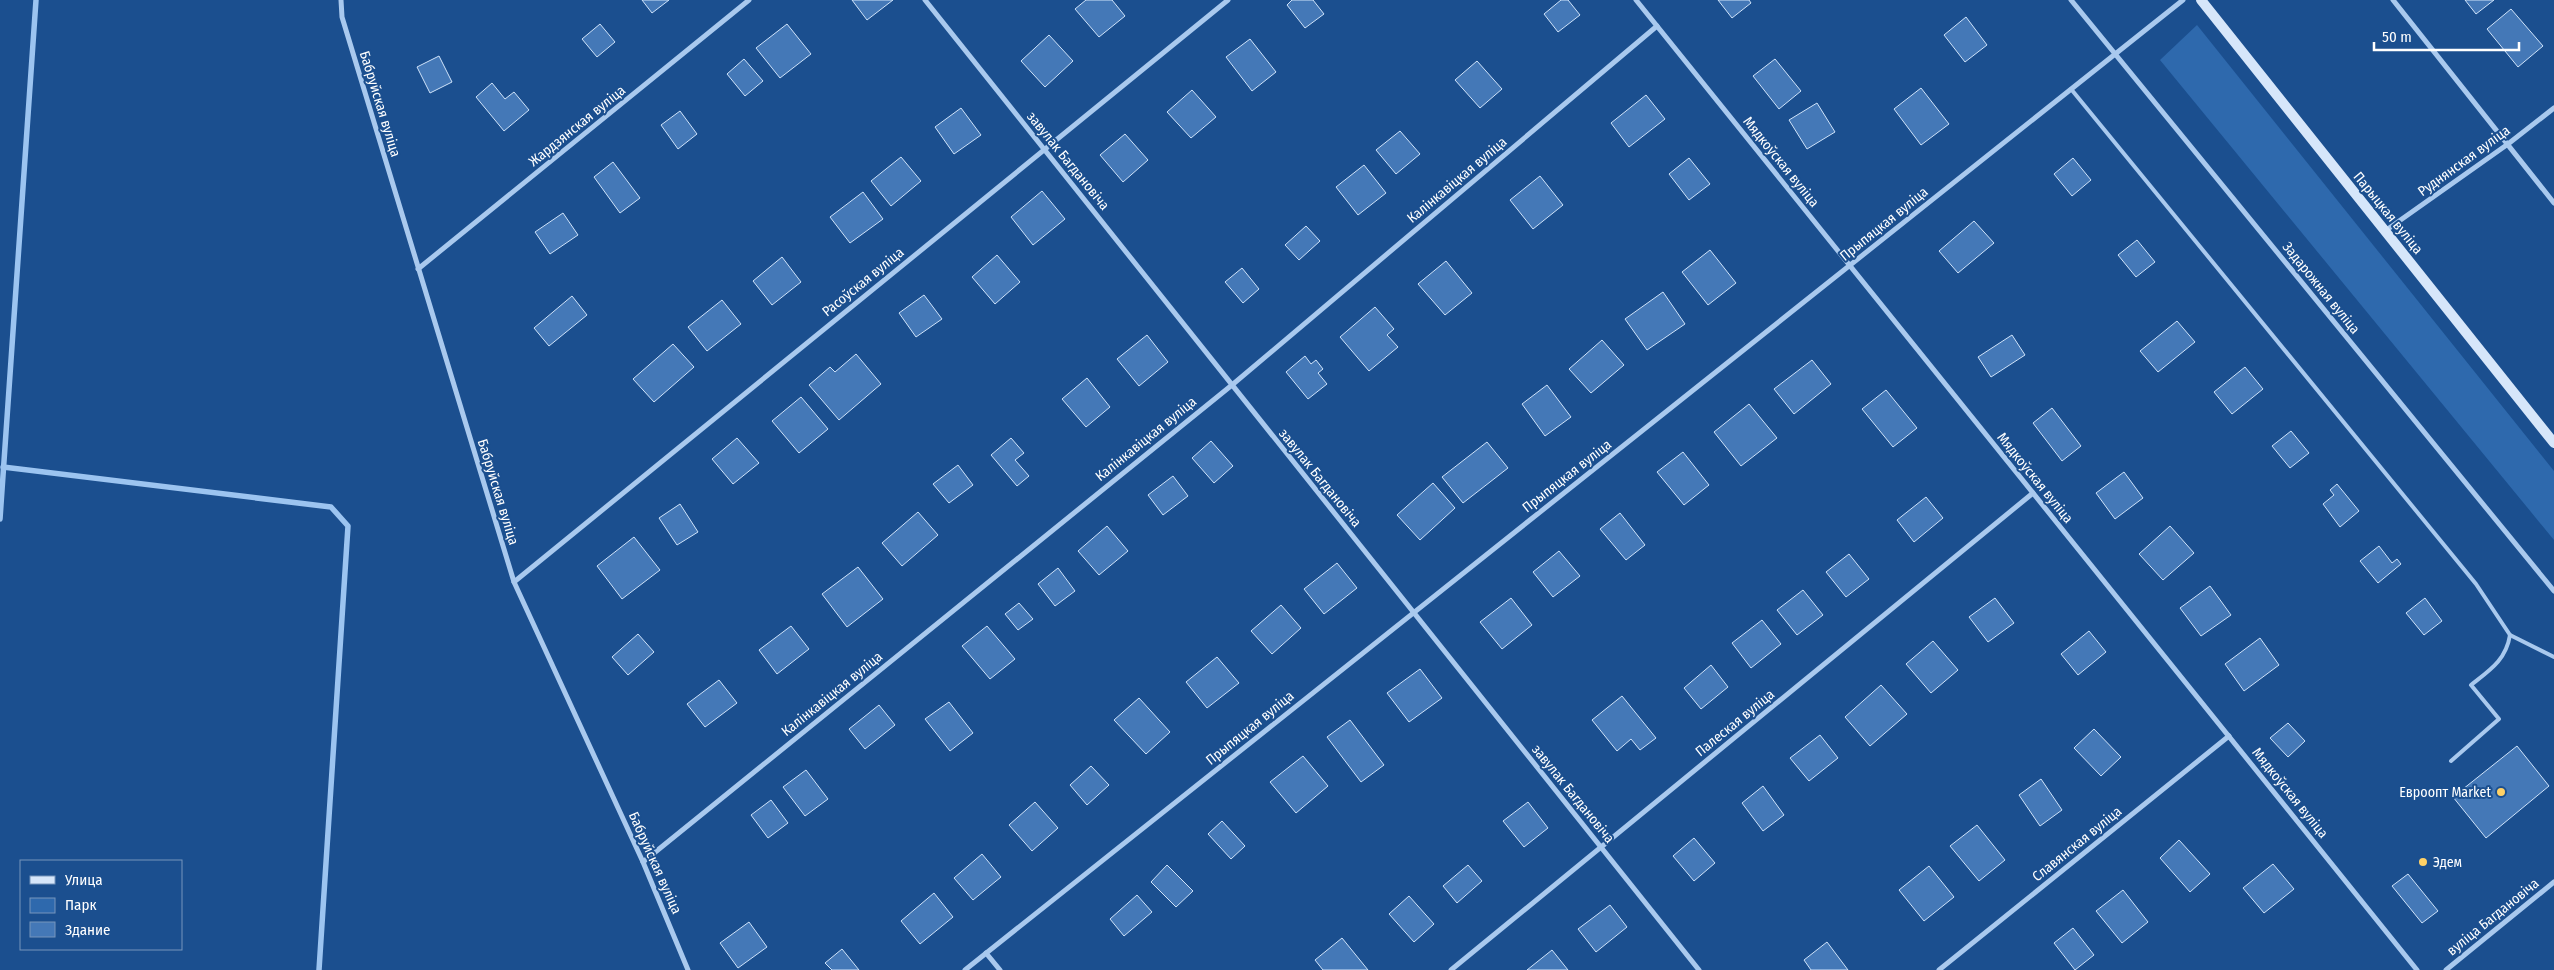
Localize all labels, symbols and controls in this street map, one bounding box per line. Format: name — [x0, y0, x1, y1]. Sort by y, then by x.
scale bar — [2374, 20, 2519, 52]
text: 50 m — [2382, 28, 2412, 46]
street label: Бабруйская вуліца — [356, 49, 404, 159]
street label: Жардзянская вуліца — [525, 82, 629, 170]
street label: завулак Багдановіча — [1023, 108, 1113, 214]
street label: Мядкоўская вуліца — [1739, 113, 1823, 211]
street label: Руднянская вуліца — [2415, 122, 2513, 200]
street label: Калінкавіцкая вуліца — [1404, 133, 1510, 227]
street label: Парыцкая вуліца — [2350, 168, 2426, 258]
street label: Прыпяцкая вуліца — [1837, 183, 1932, 265]
street label: Задарожная вуліца — [2279, 239, 2363, 338]
street label: Расоўская вуліца — [819, 244, 907, 320]
street label: Калінкавіцкая вуліца — [1092, 393, 1200, 485]
street label: завулак Багдановіча — [1275, 425, 1365, 531]
street label: Мядкоўская вуліца — [1993, 429, 2077, 527]
street label: Прыпяцкая вуліца — [1519, 436, 1615, 516]
street label: Бабруйская вуліца — [474, 437, 522, 547]
street label: Калінкавіцкая вуліца — [778, 648, 886, 740]
street label: Палеская вуліца — [1692, 686, 1778, 760]
street label: Прыпяцкая вуліца — [1203, 687, 1298, 769]
street label: завулак Багдановіча — [1528, 741, 1618, 847]
street label: Мядкоўская вуліца — [2248, 744, 2332, 842]
place label: Евроопт Market — [2399, 784, 2491, 801]
marker: Евроопт Market — [2495, 786, 2507, 798]
street label: Славянская вуліца — [2029, 803, 2125, 885]
street label: Бабруйская вуліца — [625, 809, 685, 917]
place label: Эдем — [2433, 854, 2462, 871]
marker: Эдем — [2417, 856, 2429, 868]
legend — [20, 860, 182, 950]
text: Улица — [64, 871, 103, 889]
street label: вуліца Багдановіча — [2444, 875, 2542, 959]
text: Парк — [65, 896, 96, 914]
text: Здание — [65, 921, 111, 939]

